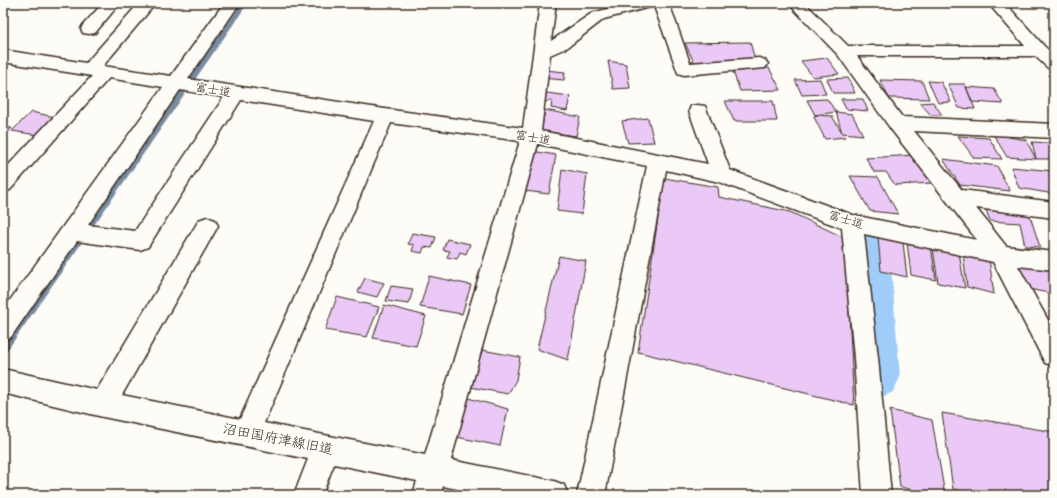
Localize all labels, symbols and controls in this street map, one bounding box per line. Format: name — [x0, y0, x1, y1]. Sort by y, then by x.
street label: 富士道 — [194, 80, 232, 100]
street label: 富士道 — [514, 127, 552, 149]
street label: 富士道 — [827, 208, 865, 232]
street label: 沼田国府津線旧道 — [221, 420, 335, 458]

